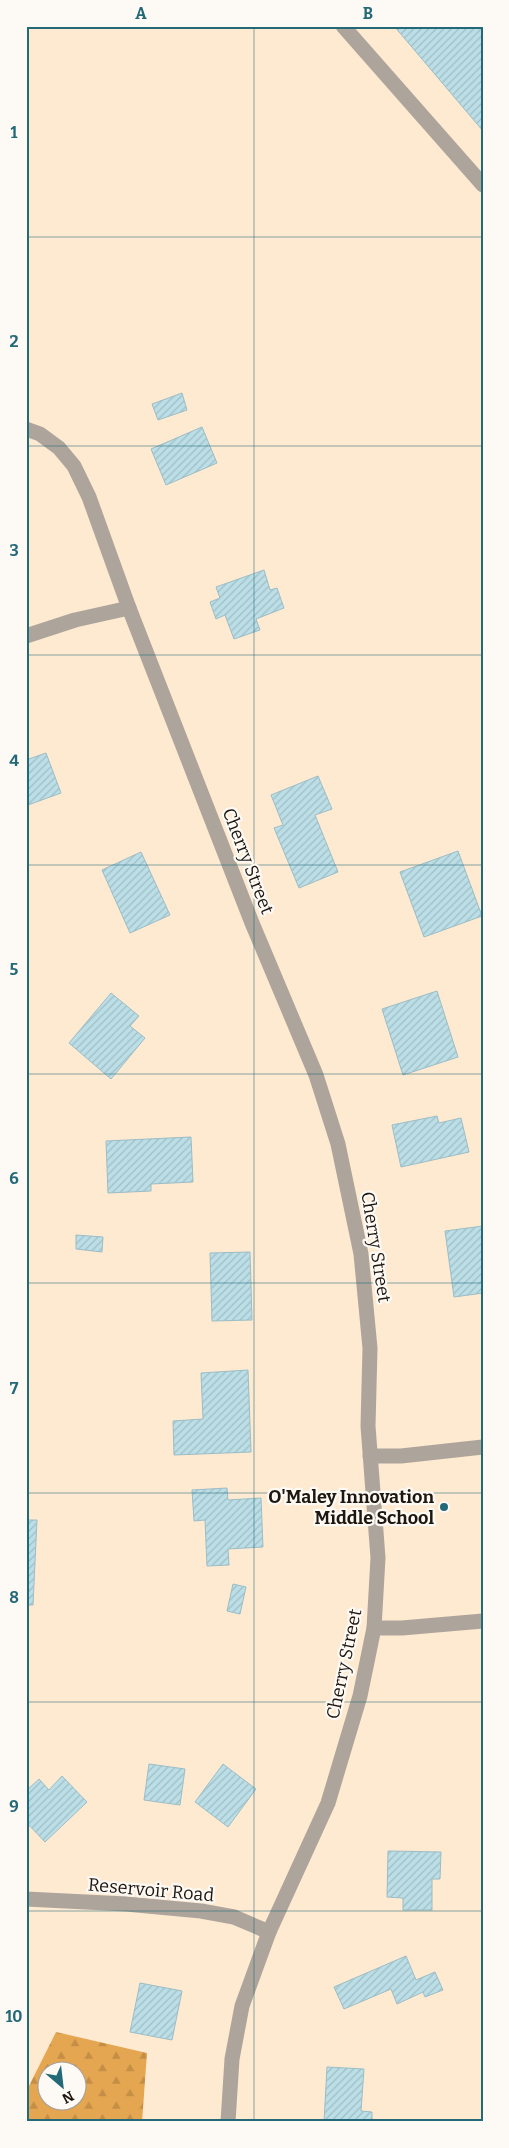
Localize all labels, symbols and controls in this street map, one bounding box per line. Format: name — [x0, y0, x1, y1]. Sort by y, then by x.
text: A — [135, 4, 147, 23]
text: B — [363, 4, 373, 23]
text: 1 — [11, 123, 18, 142]
text: 2 — [9, 332, 19, 351]
text: 3 — [9, 541, 19, 560]
text: 4 — [9, 751, 19, 770]
street label: Cherry Street — [218, 805, 279, 918]
text: 5 — [10, 960, 19, 979]
text: 6 — [9, 1169, 19, 1188]
street label: Cherry Street — [356, 1190, 396, 1305]
text: 7 — [10, 1379, 19, 1398]
place label: O'Maley Innovation Middle School — [268, 1486, 434, 1529]
marker: O'Maley Innovation Middle School — [438, 1501, 450, 1513]
text: 8 — [9, 1588, 19, 1607]
street label: Cherry Street — [322, 1606, 367, 1721]
text: 9 — [9, 1797, 19, 1816]
street label: Reservoir Road — [87, 1874, 215, 1907]
text: 10 — [5, 2007, 23, 2026]
north arrow — [38, 2060, 88, 2110]
text: N — [59, 2087, 77, 2107]

